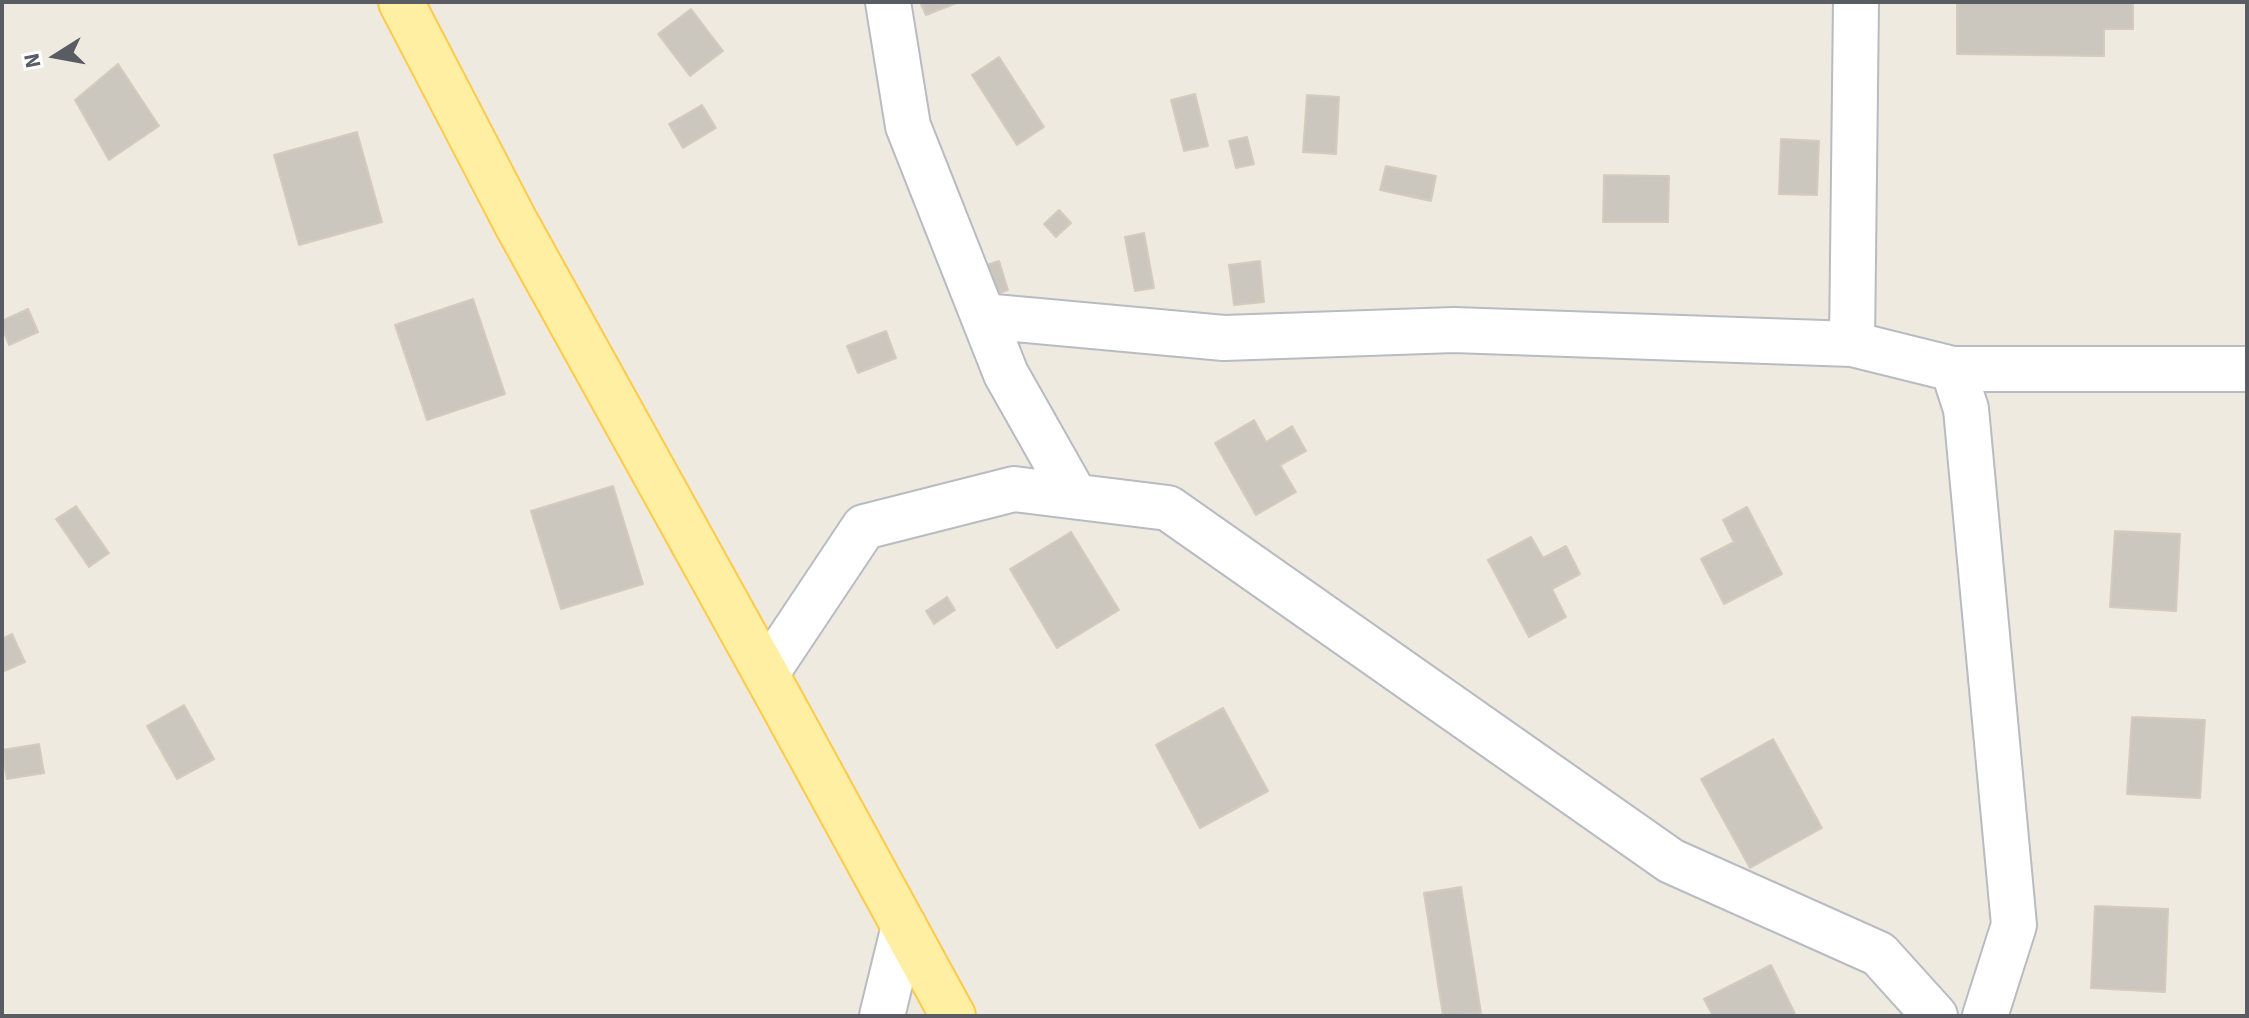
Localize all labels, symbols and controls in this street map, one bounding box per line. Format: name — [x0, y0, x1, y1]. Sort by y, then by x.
north arrow — [16, 16, 96, 96]
text: N — [15, 50, 50, 71]

